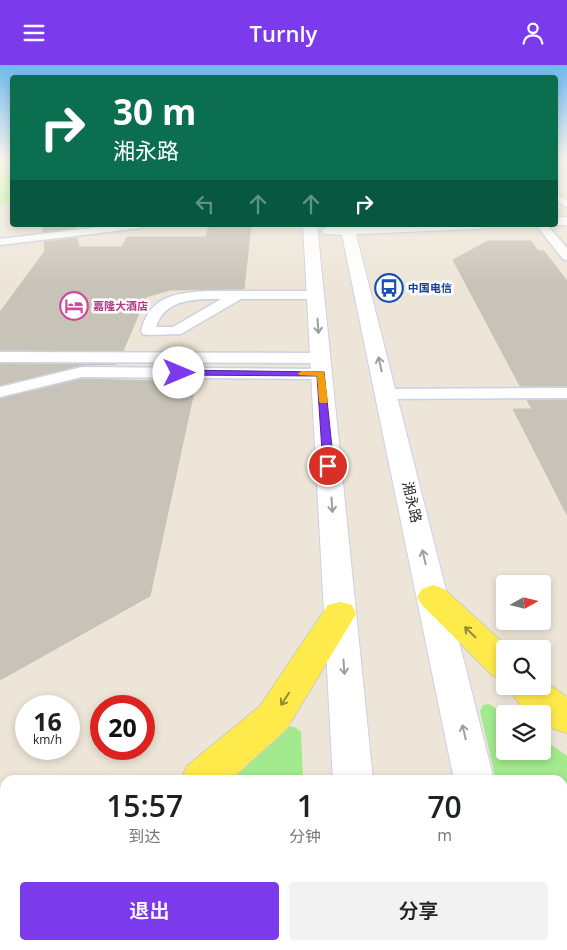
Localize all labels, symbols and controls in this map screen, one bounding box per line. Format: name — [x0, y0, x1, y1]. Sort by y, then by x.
text: Turnly — [250, 18, 317, 48]
icon: menu — [20, 19, 48, 47]
icon: person — [519, 19, 547, 47]
text: 30 m — [113, 88, 196, 135]
icon: right — [30, 95, 95, 160]
text: 湘永路 — [113, 135, 179, 165]
icon: left — [191, 190, 219, 218]
icon: ahead — [244, 190, 272, 218]
icon: ahead — [297, 190, 325, 218]
icon: right — [350, 190, 378, 218]
bus stop icon: 中国电信 — [374, 273, 404, 303]
place label: 中国电信 — [408, 280, 452, 295]
hotel icon: 嘉隆大酒店 — [59, 291, 89, 321]
place label: 嘉隆大酒店 — [93, 298, 148, 313]
one-way arrow — [313, 318, 322, 334]
position arrow — [152, 346, 204, 398]
one-way arrow — [375, 357, 384, 373]
pin — [307, 445, 349, 487]
icon: arrive — [314, 452, 342, 480]
street label: 湘永路 — [399, 479, 426, 524]
one-way arrow — [327, 497, 336, 513]
one-way arrow — [419, 549, 428, 565]
north arrow — [496, 575, 551, 630]
map controls — [496, 575, 551, 760]
one-way arrow — [464, 626, 476, 638]
button: search — [496, 640, 551, 695]
one-way arrow — [339, 659, 349, 675]
one-way arrow — [280, 692, 290, 706]
speed limit sign: 20 — [90, 695, 155, 760]
text: 16 — [33, 704, 62, 738]
button: layers — [496, 705, 551, 760]
one-way arrow — [459, 725, 468, 741]
text: km/h — [33, 731, 62, 748]
text: 15:57 — [106, 785, 183, 826]
text: 1 — [297, 785, 314, 826]
text: 70 — [427, 786, 462, 827]
text: m — [437, 824, 452, 846]
text: 到达 — [129, 825, 161, 847]
text: 分钟 — [289, 825, 321, 847]
button: 退出 — [20, 882, 279, 940]
button: 分享 — [289, 882, 548, 940]

